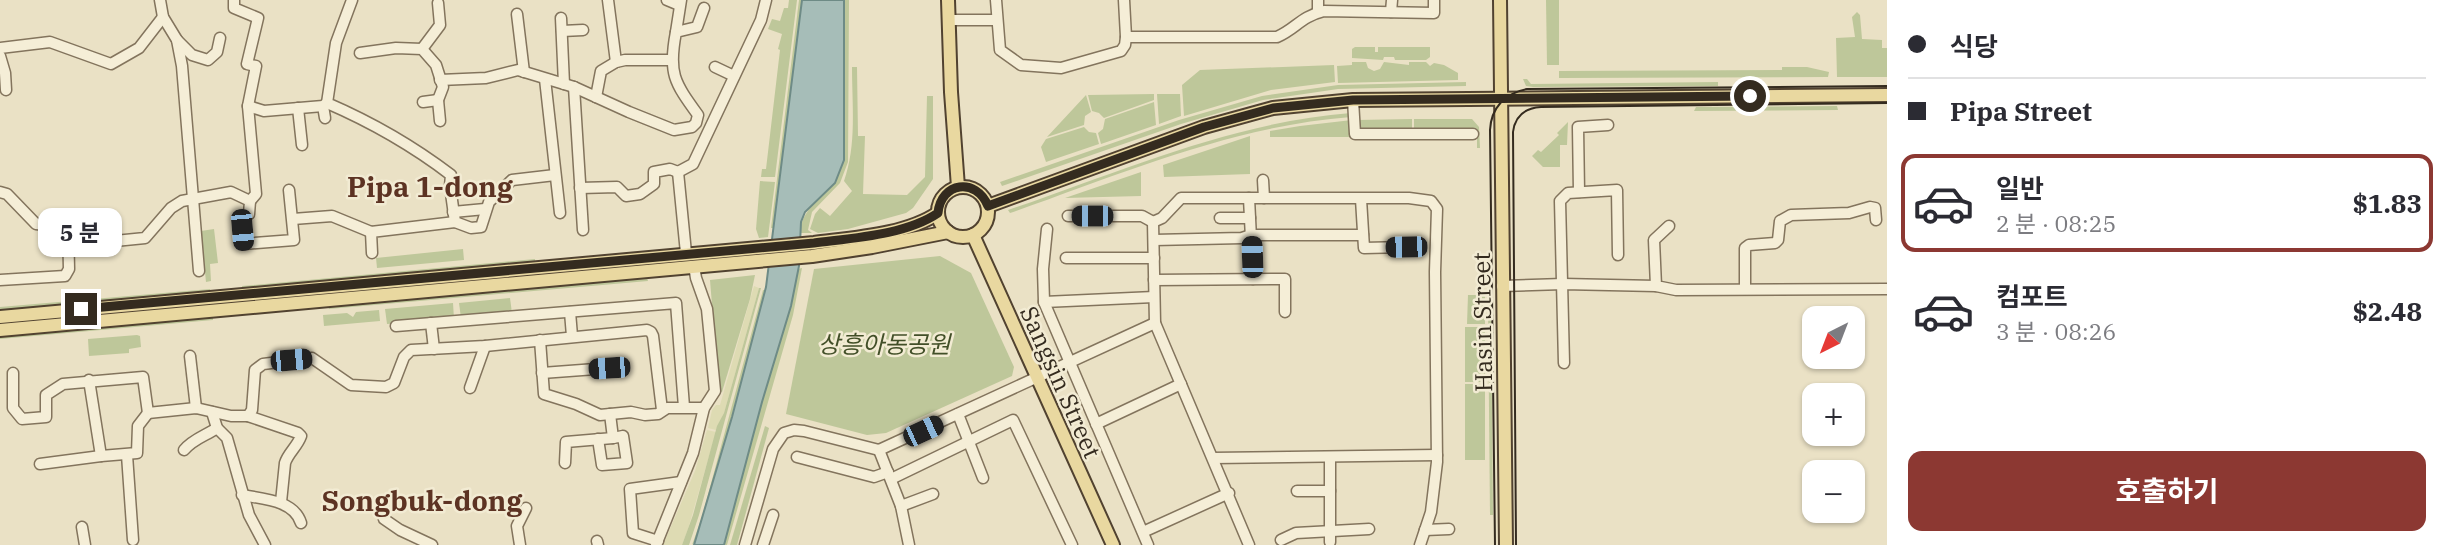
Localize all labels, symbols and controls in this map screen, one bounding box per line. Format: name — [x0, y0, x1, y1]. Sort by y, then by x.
text: 식당 — [1950, 29, 1998, 63]
route start — [1734, 80, 1766, 112]
text: Pipa Street — [1950, 94, 2092, 128]
district label: Pipa 1-dong — [347, 168, 514, 205]
text: 일반 — [1996, 171, 2044, 205]
icon: car — [1912, 172, 1975, 235]
text: $1.83 — [2352, 186, 2422, 220]
car — [1072, 206, 1114, 227]
callout: 5 분 — [39, 208, 123, 256]
car — [230, 208, 255, 252]
text: 2 분 · 08:25 — [1996, 208, 2116, 238]
text: 5 분 — [60, 217, 100, 247]
car — [1241, 236, 1264, 278]
car — [1385, 236, 1428, 258]
street label: Hasin Street — [1465, 252, 1499, 392]
text: 컴포트 — [1996, 279, 2068, 313]
icon: car — [1912, 280, 1975, 343]
route end — [65, 293, 97, 325]
text: $2.48 — [2352, 294, 2422, 328]
street label: Sangsin Street — [1013, 301, 1109, 463]
north arrow — [1802, 306, 1866, 369]
map controls — [1802, 306, 1865, 523]
text: 3 분 · 08:26 — [1996, 316, 2116, 346]
park label: 상흥아동공원 — [818, 328, 952, 360]
car — [270, 348, 313, 372]
car — [588, 356, 631, 380]
button: + — [1802, 383, 1865, 446]
car — [900, 413, 947, 449]
button: 호출하기 — [1908, 451, 2426, 531]
button: − — [1802, 460, 1865, 523]
district label: Songbuk-dong — [322, 482, 523, 519]

